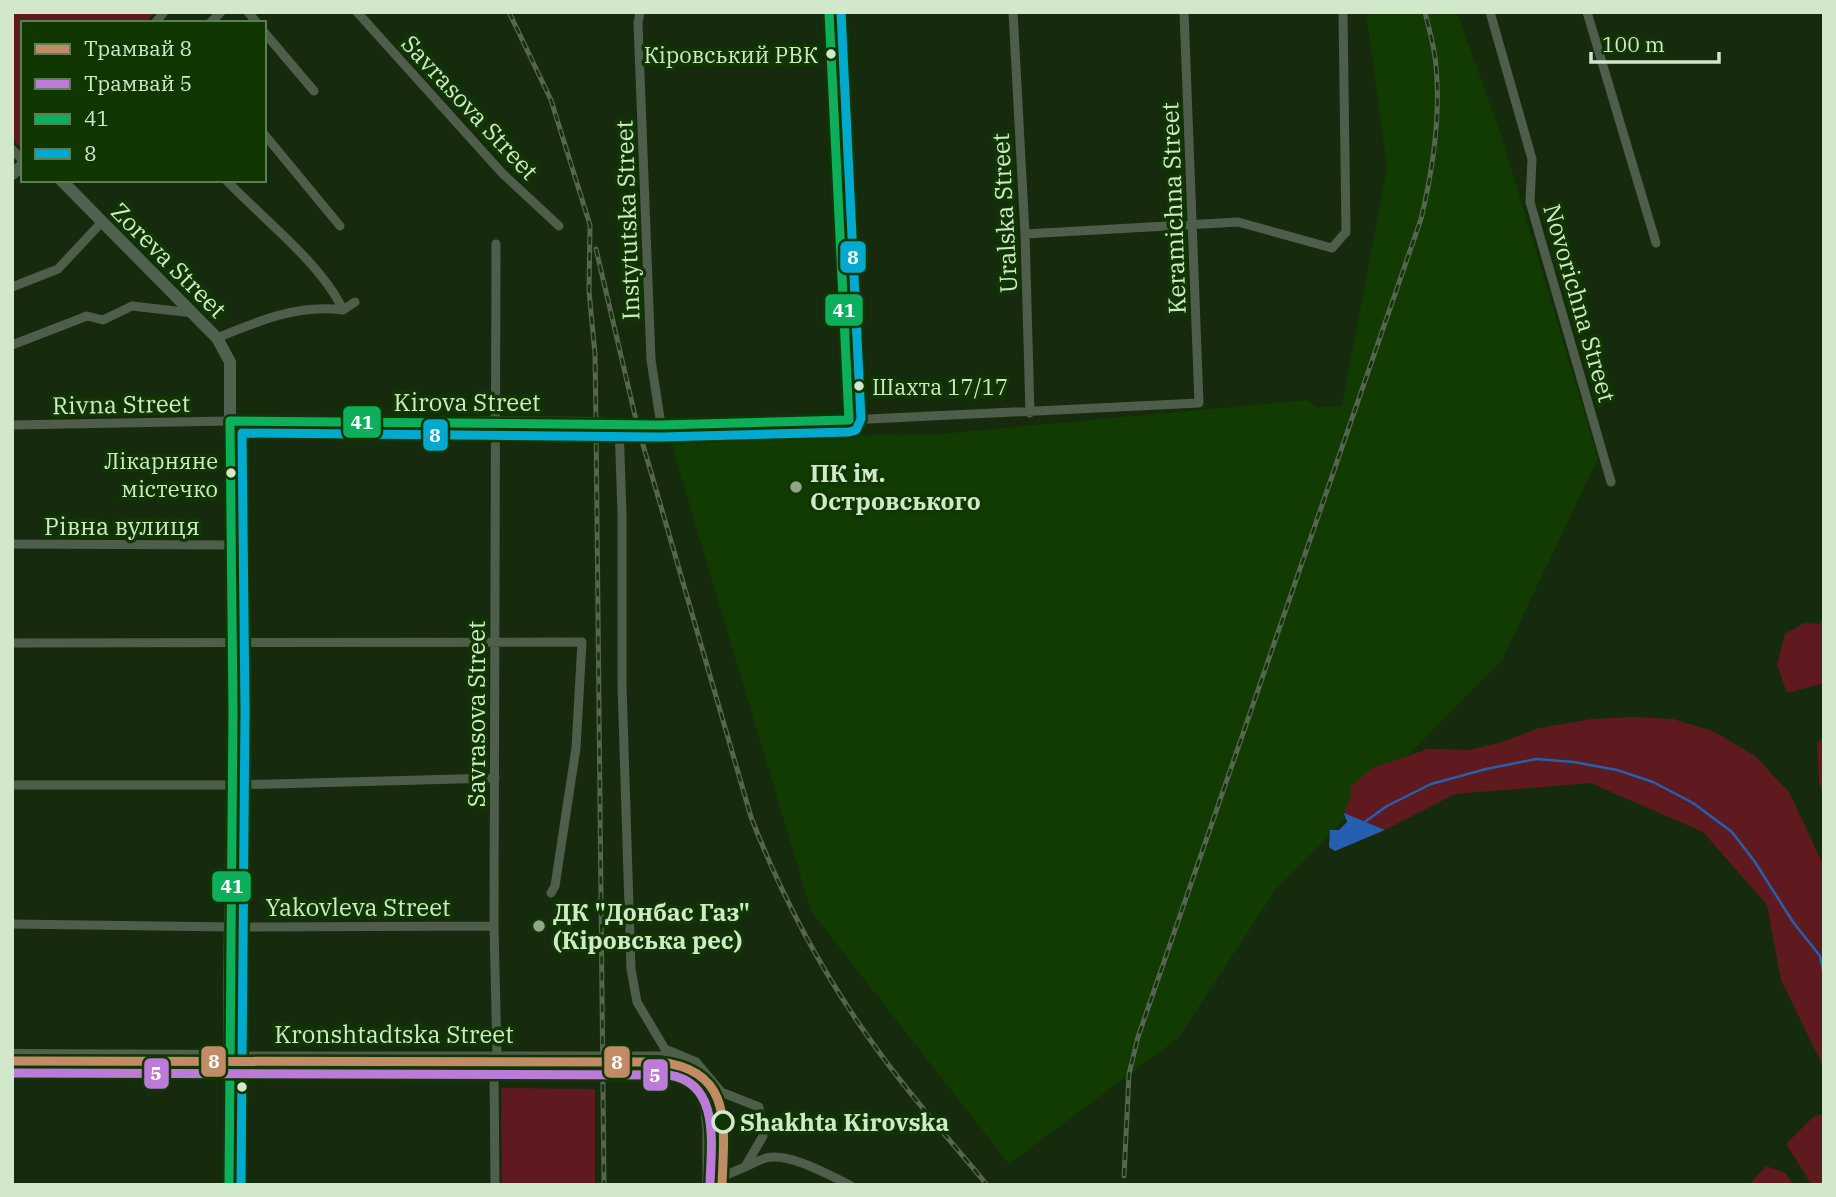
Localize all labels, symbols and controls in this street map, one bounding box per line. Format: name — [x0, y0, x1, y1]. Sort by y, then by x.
legend — [21, 21, 266, 182]
scale bar — [1591, 21, 1719, 65]
street label: Savrasova Street — [395, 28, 545, 186]
text: 100 m — [1602, 30, 1665, 58]
text: Трамвай 8 — [84, 34, 192, 62]
place label: Кіровський РВК — [644, 40, 818, 69]
marker: Кіровський РВК — [824, 47, 838, 61]
text: Трамвай 5 — [84, 69, 192, 97]
street label: Keramichna Street — [1153, 101, 1193, 315]
text: 41 — [84, 104, 109, 132]
street label: Instytutska Street — [608, 119, 646, 321]
street label: Uralska Street — [984, 132, 1024, 294]
text: 8 — [84, 139, 97, 167]
street label: Zoreva Street — [104, 195, 234, 325]
street label: Novorichna Street — [1536, 200, 1624, 406]
line badge: 8 — [839, 240, 867, 274]
text: 8 — [847, 245, 859, 269]
line badge: 41 — [824, 293, 864, 327]
text: 41 — [833, 298, 855, 322]
place label: Шахта 17/17 — [872, 372, 1008, 401]
marker: Шахта 17/17 — [852, 379, 866, 393]
street label: Kirova Street — [393, 386, 541, 418]
street label: Rivna Street — [52, 387, 190, 421]
line badge: 41 — [342, 405, 382, 439]
text: 41 — [351, 410, 373, 434]
line badge: 8 — [422, 418, 449, 452]
text: 8 — [429, 423, 441, 447]
place label: Лікарняне містечко — [104, 446, 218, 503]
place label: ПК ім. Островського — [810, 457, 981, 517]
marker: Лікарняне містечко — [224, 466, 238, 480]
marker: ПК ім. Островського — [788, 479, 804, 495]
street label: Рівна вулиця — [44, 510, 200, 542]
street label: Savrasova Street — [460, 620, 492, 808]
line badge: 41 — [211, 870, 252, 903]
text: 41 — [221, 874, 243, 898]
street label: Yakovleva Street — [265, 891, 451, 923]
place label: ДК "Донбас Газ" (Кіровська рес) — [553, 896, 750, 956]
marker: ДК "Донбас Газ" (Кіровська рес) — [531, 918, 547, 934]
street label: Kronshtadtska Street — [274, 1018, 514, 1050]
line badge: 8 — [200, 1045, 227, 1078]
line badge: 8 — [603, 1045, 631, 1079]
text: 8 — [208, 1049, 220, 1073]
text: 8 — [611, 1050, 623, 1074]
line badge: 5 — [143, 1057, 170, 1090]
line badge: 5 — [642, 1058, 669, 1092]
text: 5 — [150, 1061, 162, 1085]
text: 5 — [649, 1063, 661, 1087]
unlabelled marker — [235, 1080, 249, 1094]
place label: Shakhta Kirovska — [740, 1106, 950, 1138]
marker: Shakhta Kirovska — [712, 1111, 734, 1133]

